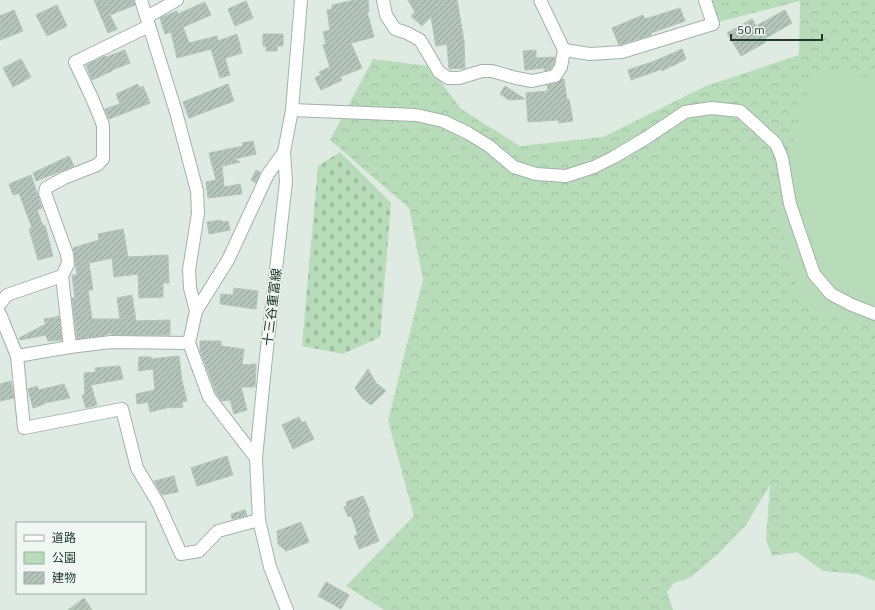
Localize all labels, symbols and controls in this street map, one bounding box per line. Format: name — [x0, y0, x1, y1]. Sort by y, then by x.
scale bar — [731, 16, 822, 42]
text: 50 m — [737, 22, 765, 37]
street label: 十三谷重富線 — [259, 267, 285, 347]
legend — [16, 522, 146, 594]
text: 道路 — [52, 530, 76, 545]
text: 公園 — [52, 550, 76, 565]
text: 建物 — [52, 570, 76, 585]

